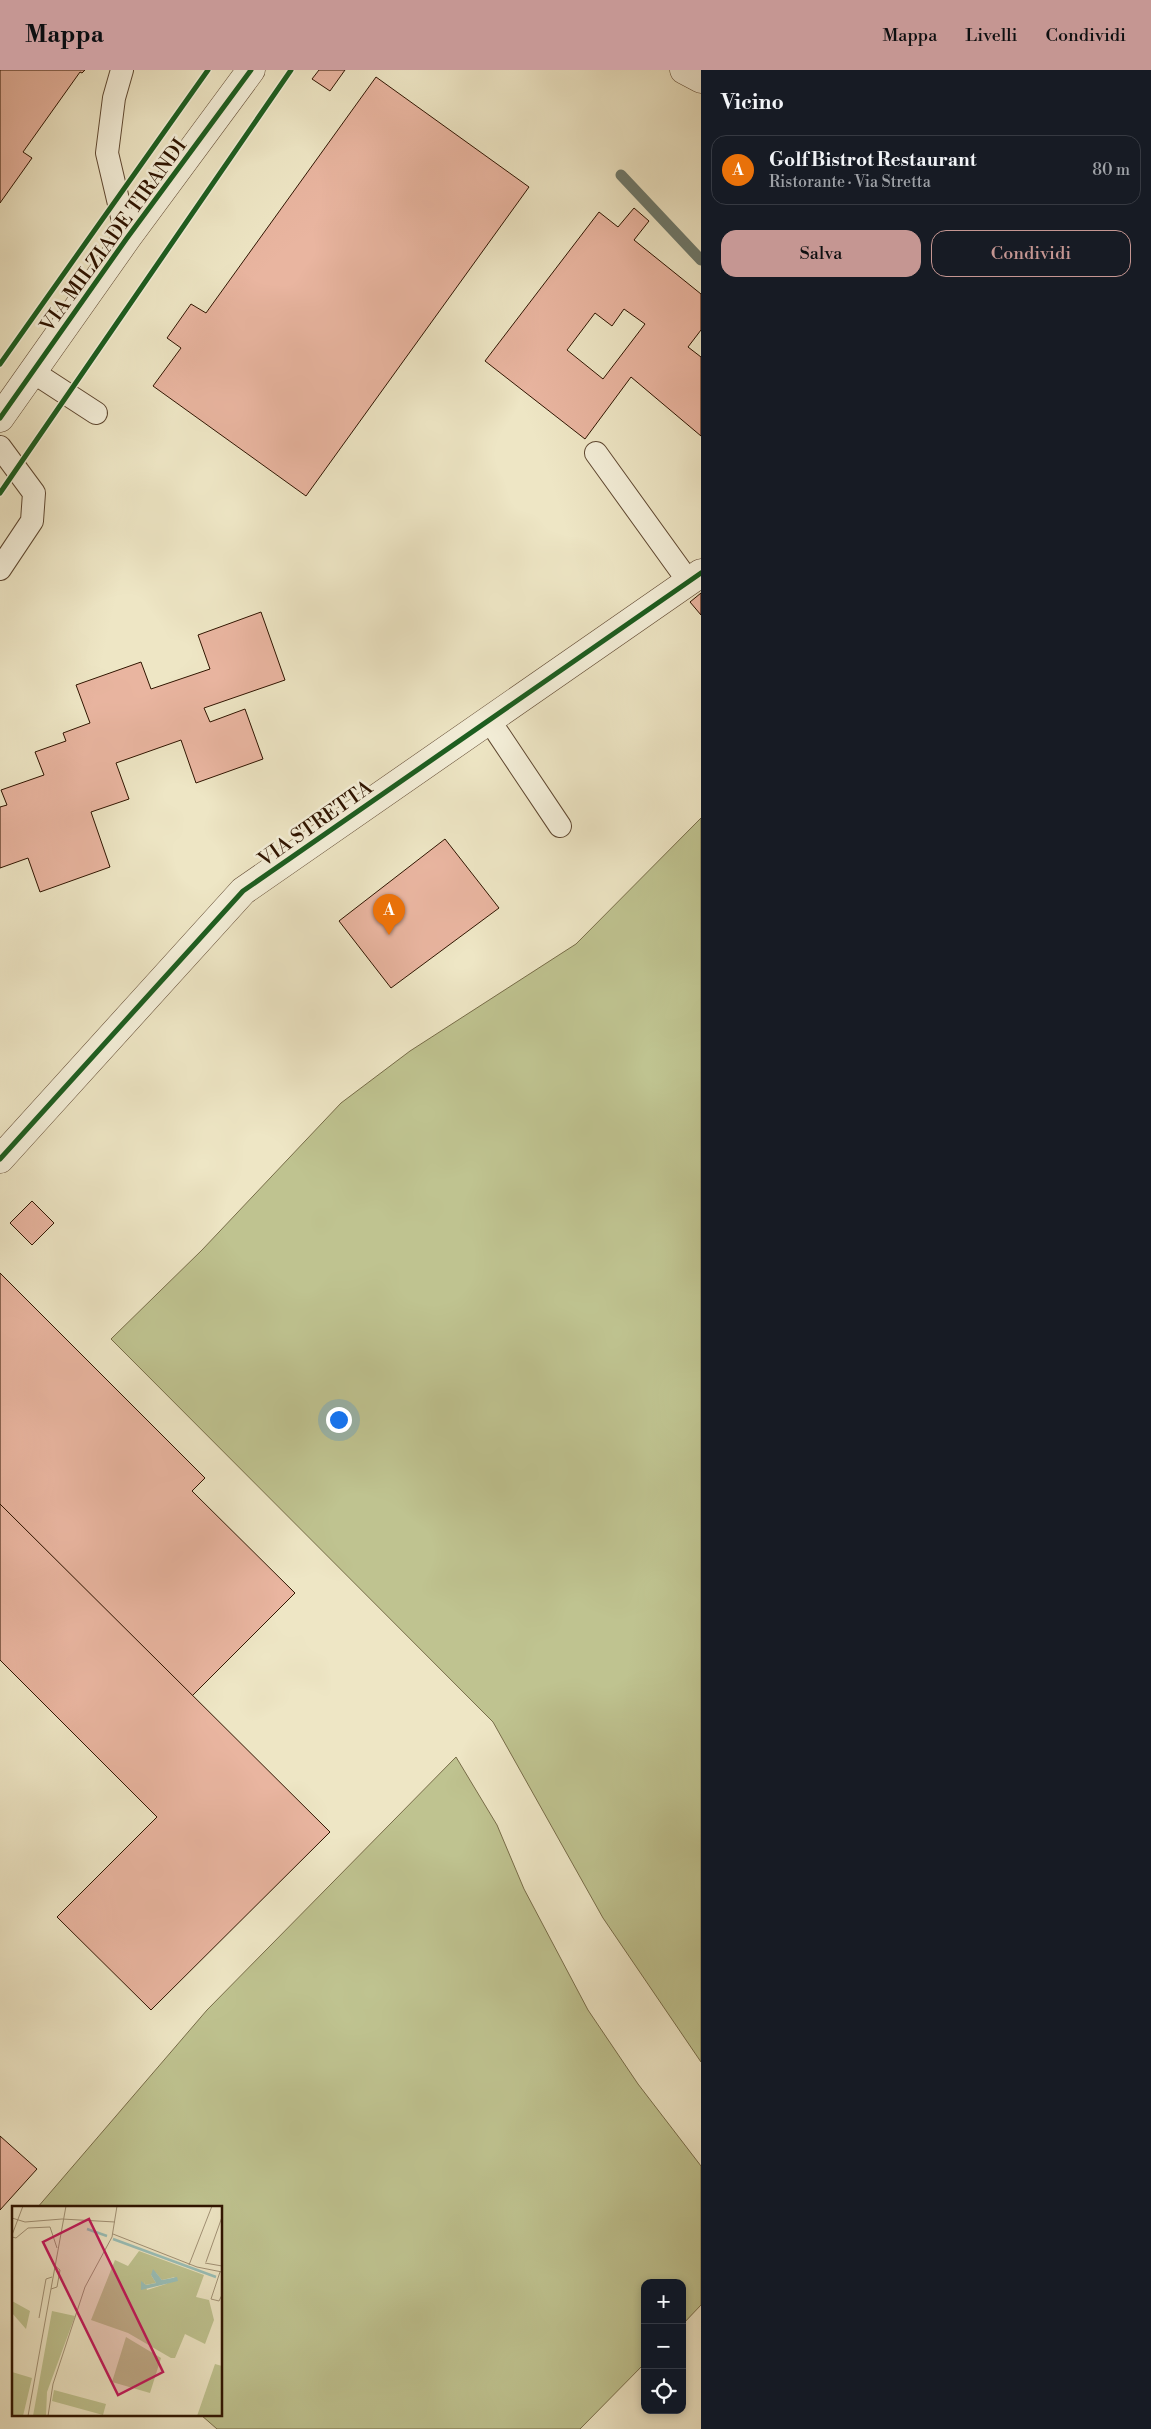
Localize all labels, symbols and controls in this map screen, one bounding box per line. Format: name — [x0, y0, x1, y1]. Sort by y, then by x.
text: Mappa — [25, 20, 104, 50]
text: Mappa — [882, 24, 937, 47]
text: Livelli — [965, 24, 1018, 47]
text: Condividi — [1046, 24, 1126, 47]
text: Vicino — [721, 90, 784, 116]
street label: VIA MILZIADE TIRANDI — [35, 134, 193, 338]
text: Golf Bistrot Restaurant — [769, 148, 976, 172]
text: A — [732, 160, 744, 180]
text: 80 m — [1092, 160, 1130, 180]
text: Ristorante · Via Stretta — [769, 172, 931, 192]
button: Salva — [721, 230, 921, 277]
button: Condividi — [931, 230, 1131, 277]
street label: VIA STRETTA — [253, 775, 379, 873]
pin: A — [373, 894, 405, 935]
your location — [326, 1407, 352, 1433]
inset map — [12, 2206, 222, 2416]
map controls — [641, 2279, 686, 2414]
button: + — [641, 2279, 686, 2324]
button: − — [641, 2324, 686, 2369]
button: locate — [641, 2369, 686, 2414]

